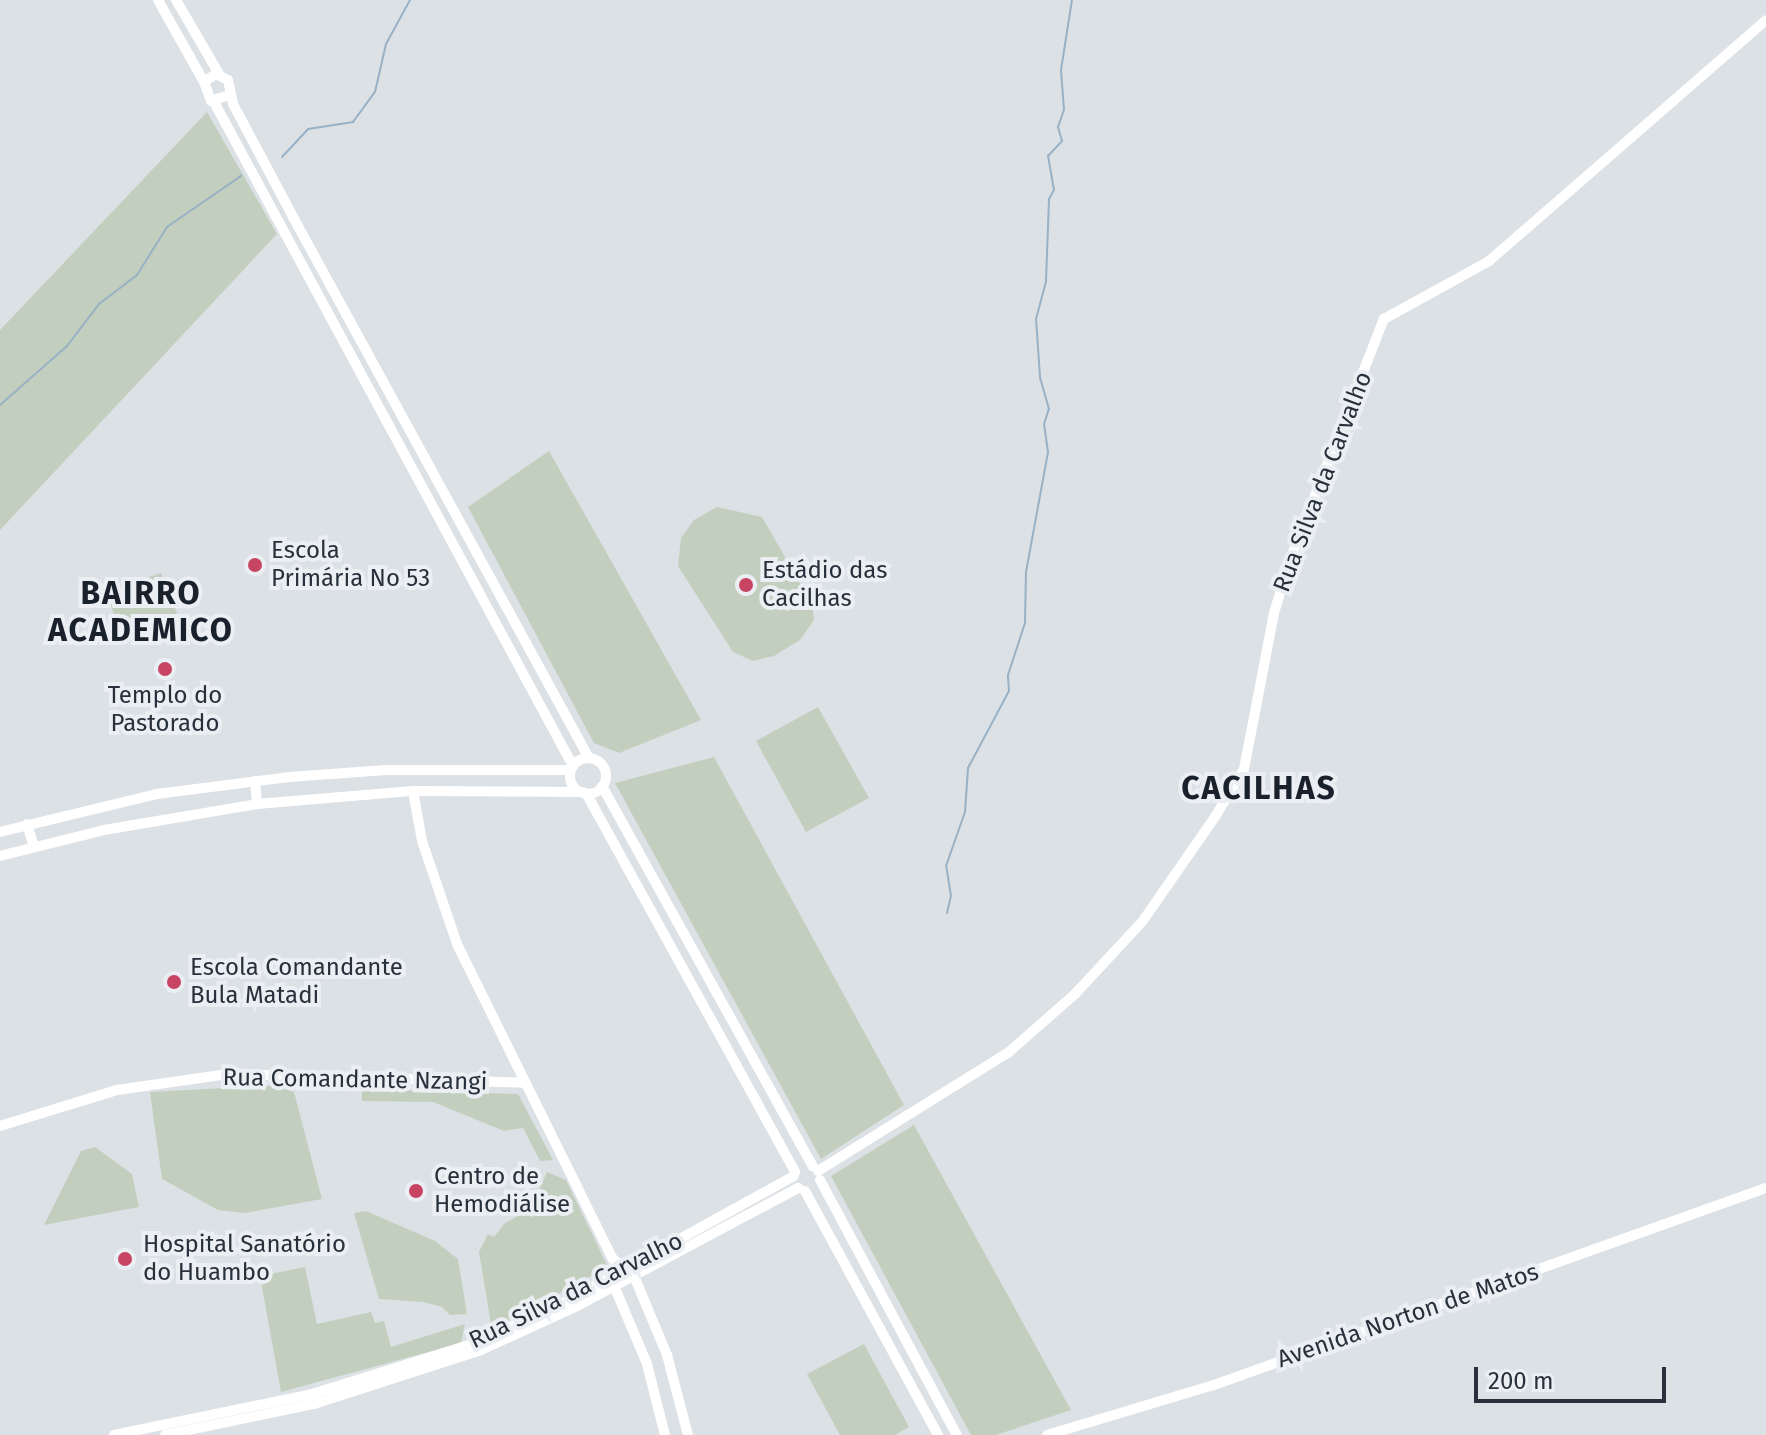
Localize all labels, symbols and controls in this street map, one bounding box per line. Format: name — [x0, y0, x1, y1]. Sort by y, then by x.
street label: Rua Silva da Carvalho — [1268, 368, 1378, 596]
place label: Escola Primária No 53 — [271, 537, 430, 593]
marker: Escola Primária No 53 — [246, 556, 264, 574]
place label: Estádio das Cacilhas — [762, 557, 887, 613]
district label: BAIRRO ACADEMICO — [48, 575, 234, 650]
marker: Estádio das Cacilhas — [737, 576, 755, 594]
marker: Templo do Pastorado — [156, 660, 174, 678]
place label: Templo do Pastorado — [108, 682, 222, 738]
district label: CACILHAS — [1181, 769, 1337, 807]
place label: Escola Comandante Bula Matadi — [190, 954, 403, 1010]
marker: Escola Comandante Bula Matadi — [165, 973, 183, 991]
street label: Rua Comandante Nzangi — [222, 1063, 488, 1097]
place label: Centro de Hemodiálise — [434, 1163, 570, 1219]
marker: Centro de Hemodiálise — [405, 1180, 427, 1202]
street label: Rua Silva da Carvalho — [465, 1227, 687, 1355]
place label: Hospital Sanatório do Huambo — [143, 1231, 346, 1287]
marker: Hospital Sanatório do Huambo — [114, 1248, 136, 1270]
street label: Avenida Norton de Matos — [1273, 1258, 1543, 1374]
scale bar — [1478, 1351, 1670, 1401]
text: 200 m — [1488, 1367, 1554, 1395]

